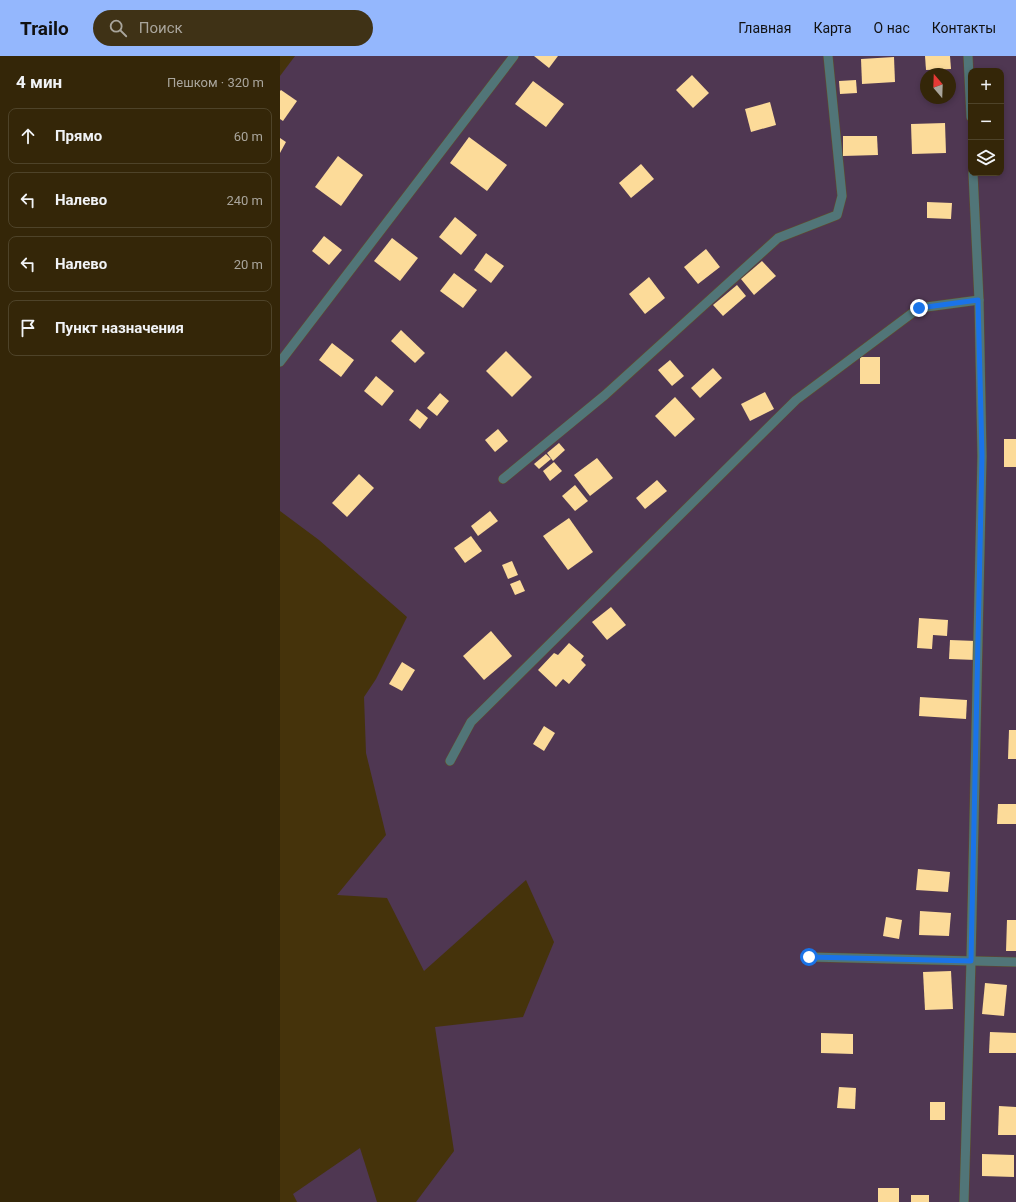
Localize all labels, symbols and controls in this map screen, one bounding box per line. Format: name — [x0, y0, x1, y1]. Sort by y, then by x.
search box — [93, 10, 373, 46]
text: Trailo — [20, 17, 69, 40]
icon: search — [107, 17, 129, 39]
text: Поиск — [139, 19, 183, 37]
text: Главная — [738, 20, 791, 36]
text: Карта — [813, 20, 852, 36]
text: О нас — [874, 20, 910, 36]
text: Контакты — [932, 20, 996, 36]
north arrow — [920, 68, 956, 104]
map controls — [968, 68, 1004, 176]
button: + — [968, 68, 1004, 104]
text: 4 мин — [16, 72, 62, 92]
text: Пешком · 320 m — [167, 75, 264, 90]
button: − — [968, 104, 1004, 140]
icon: ahead — [17, 125, 39, 147]
text: Прямо — [55, 127, 102, 145]
text: 60 m — [234, 129, 263, 144]
button: layers — [968, 140, 1004, 176]
icon: left — [17, 189, 39, 211]
text: Налево — [55, 191, 107, 209]
text: 240 m — [226, 193, 263, 208]
icon: left — [17, 253, 39, 275]
text: Налево — [55, 255, 107, 273]
text: 20 m — [234, 257, 263, 272]
route end — [910, 299, 928, 317]
icon: arrive — [17, 317, 39, 339]
text: Пункт назначения — [55, 319, 184, 337]
route start — [800, 948, 818, 966]

